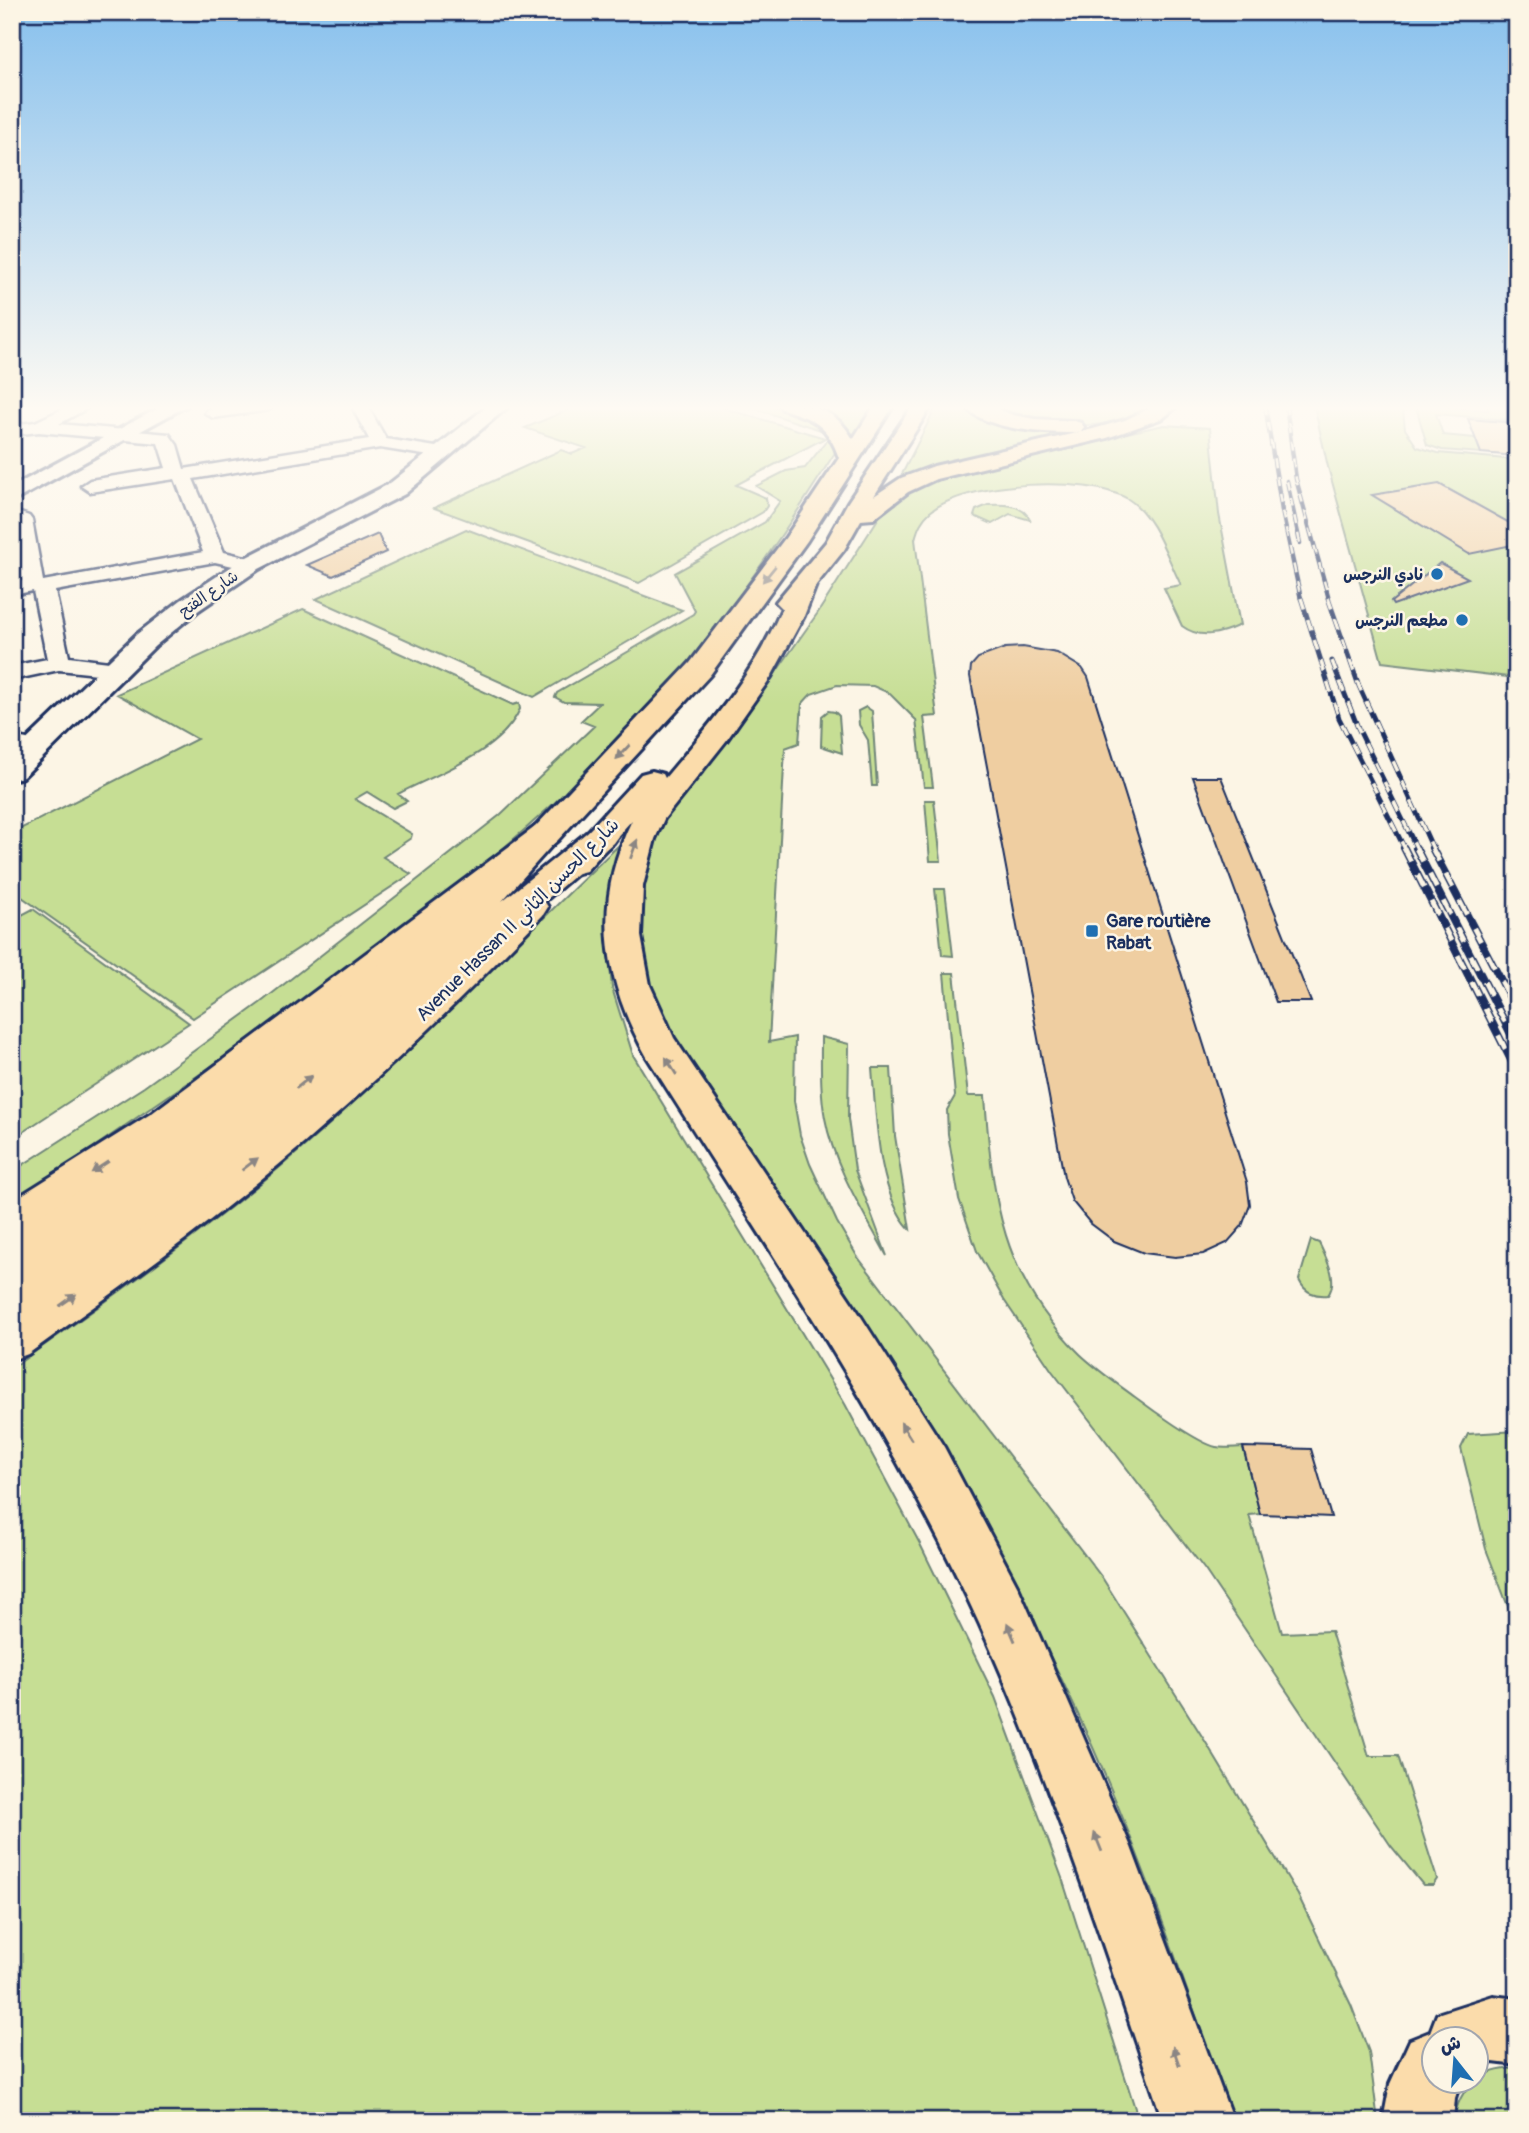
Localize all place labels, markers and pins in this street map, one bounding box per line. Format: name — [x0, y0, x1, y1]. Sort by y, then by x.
place label: نادي النرجس — [1343, 565, 1423, 587]
marker: نادي النرجس — [1429, 566, 1445, 582]
place label: مطعم النرجس — [1355, 611, 1448, 633]
marker: مطعم النرجس — [1454, 612, 1470, 628]
place label: Gare routière Rabat — [1106, 909, 1211, 955]
marker: Gare routière Rabat — [1084, 923, 1100, 939]

